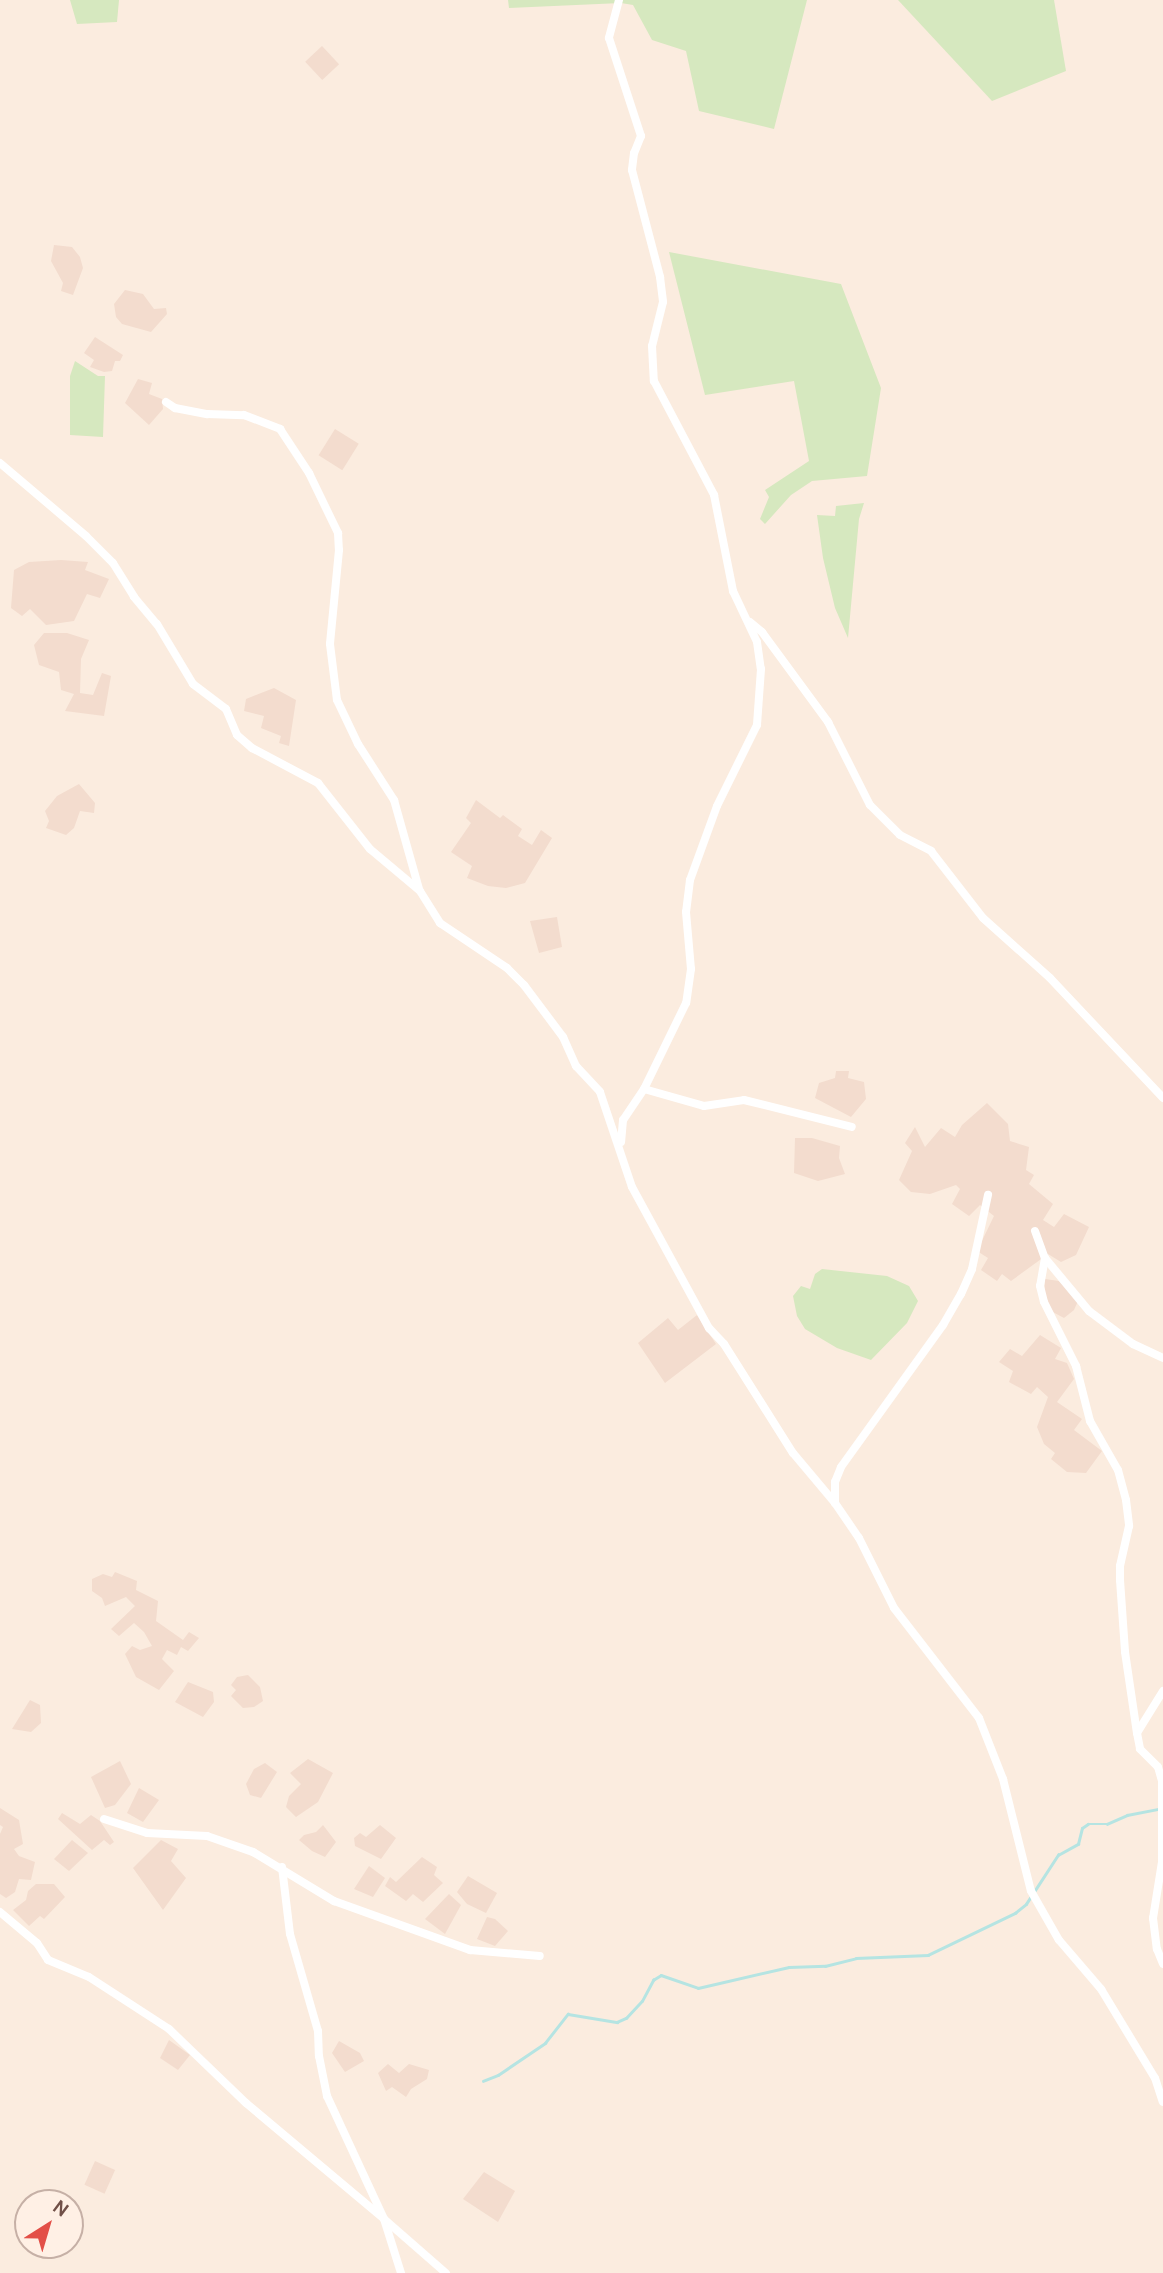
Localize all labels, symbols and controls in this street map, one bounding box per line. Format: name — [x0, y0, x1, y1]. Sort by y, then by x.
north arrow — [14, 2189, 84, 2259]
text: N — [48, 2195, 73, 2222]

